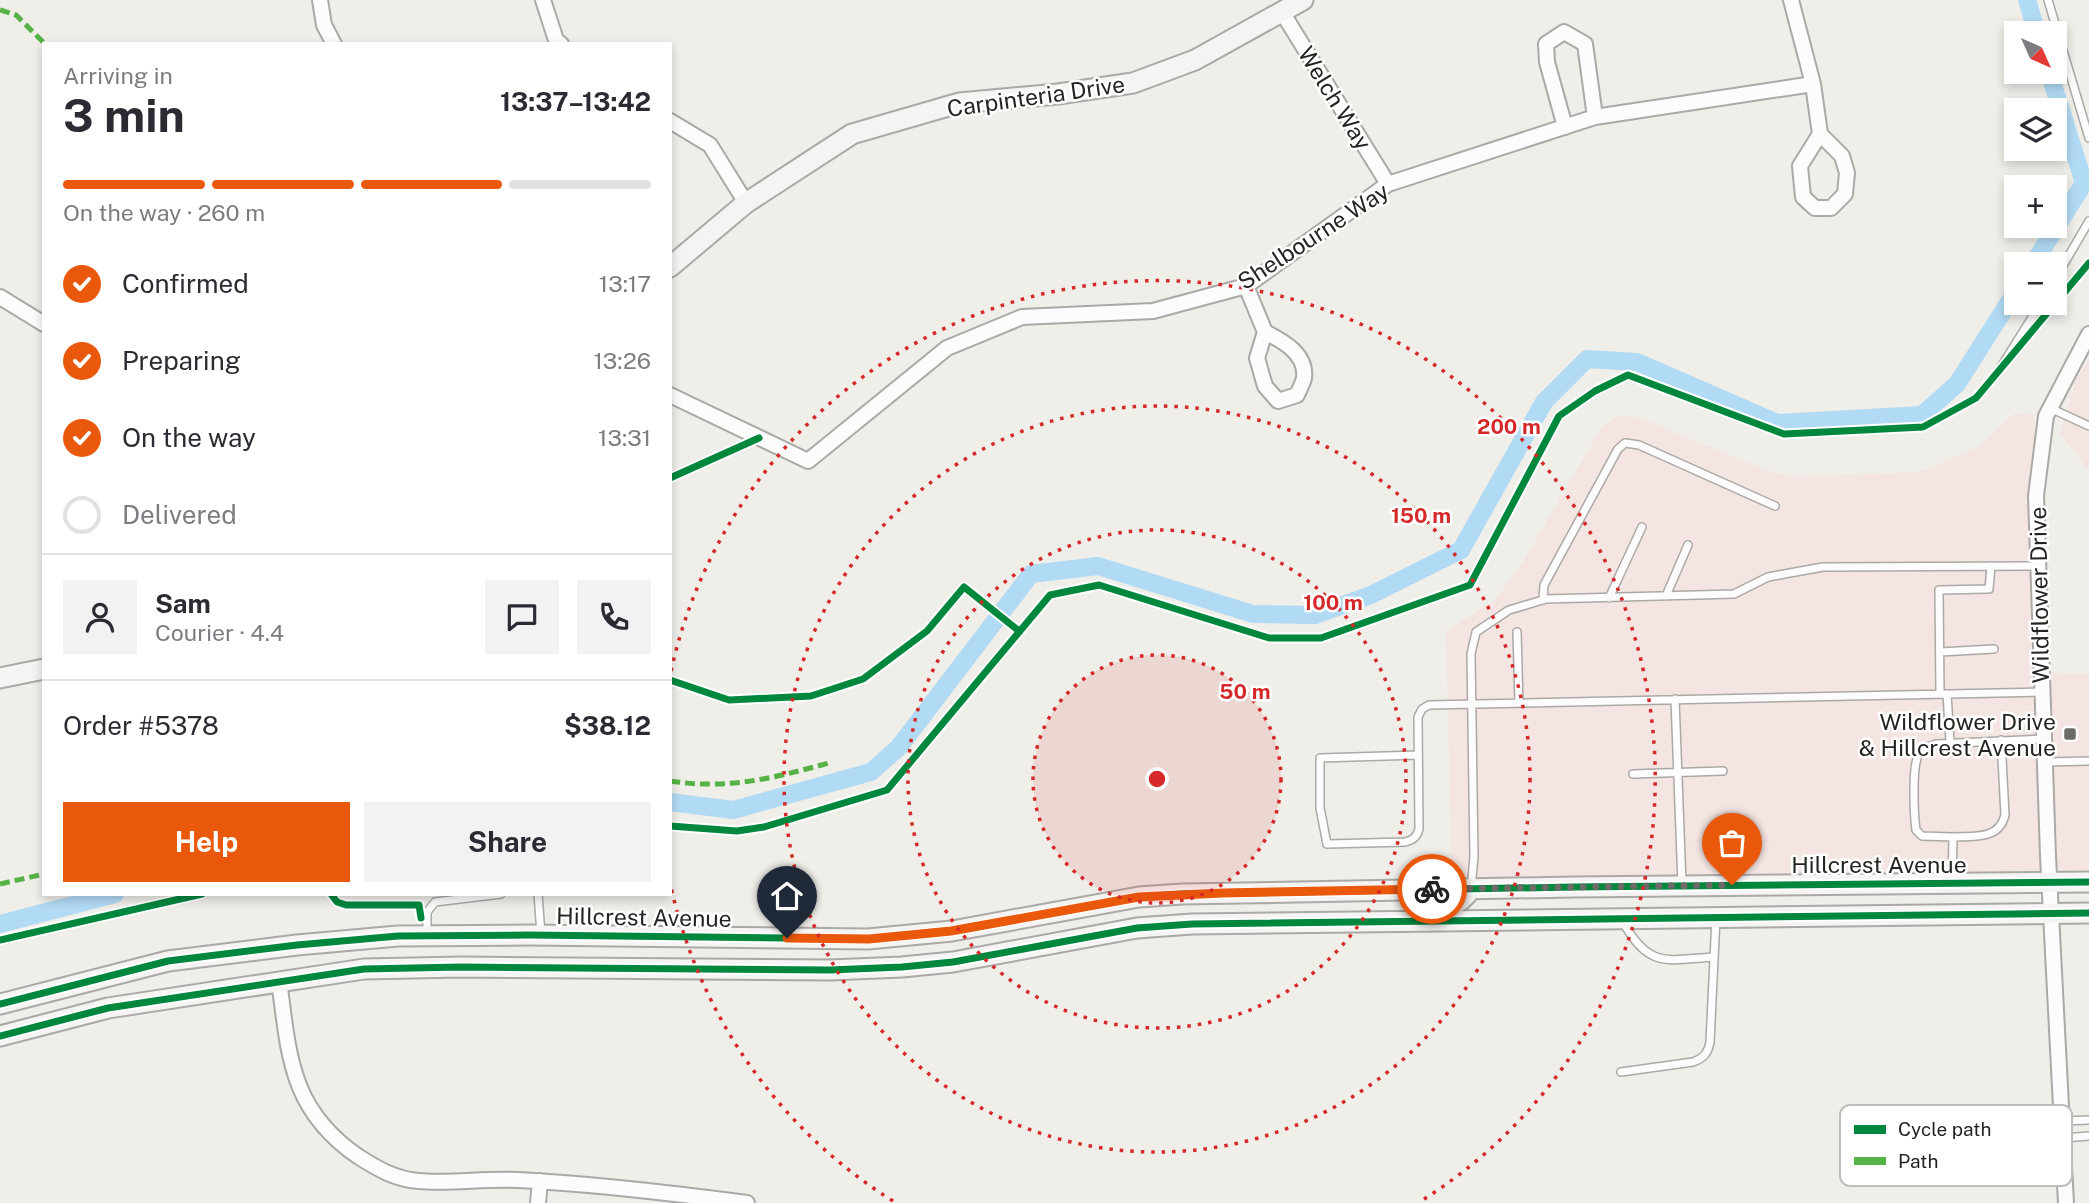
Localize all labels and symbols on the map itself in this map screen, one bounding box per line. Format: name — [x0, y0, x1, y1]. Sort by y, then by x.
north arrow — [2004, 21, 2067, 84]
street label: Welch Way — [1293, 41, 1377, 155]
street label: Carpinteria Drive — [945, 70, 1127, 122]
street label: Shelbourne Way — [1232, 177, 1394, 295]
text: 200 m — [1477, 414, 1541, 439]
text: 150 m — [1391, 503, 1451, 528]
street label: Wildflower Drive — [2024, 506, 2054, 684]
text: 100 m — [1303, 590, 1363, 615]
text: 50 m — [1219, 679, 1271, 704]
place label: Wildflower Drive & Hillcrest Avenue — [1859, 708, 2056, 761]
marker: Wildflower Drive & Hillcrest Avenue — [2062, 726, 2078, 742]
centre of rings — [1145, 767, 1169, 791]
pin — [1702, 813, 1762, 885]
street label: Hillcrest Avenue — [1791, 851, 1967, 878]
courier — [1397, 854, 1467, 924]
pin — [757, 866, 817, 938]
street label: Hillcrest Avenue — [556, 902, 732, 932]
legend — [1840, 1105, 2072, 1186]
text: Cycle path — [1898, 1118, 1991, 1140]
text: Path — [1898, 1150, 1938, 1172]

